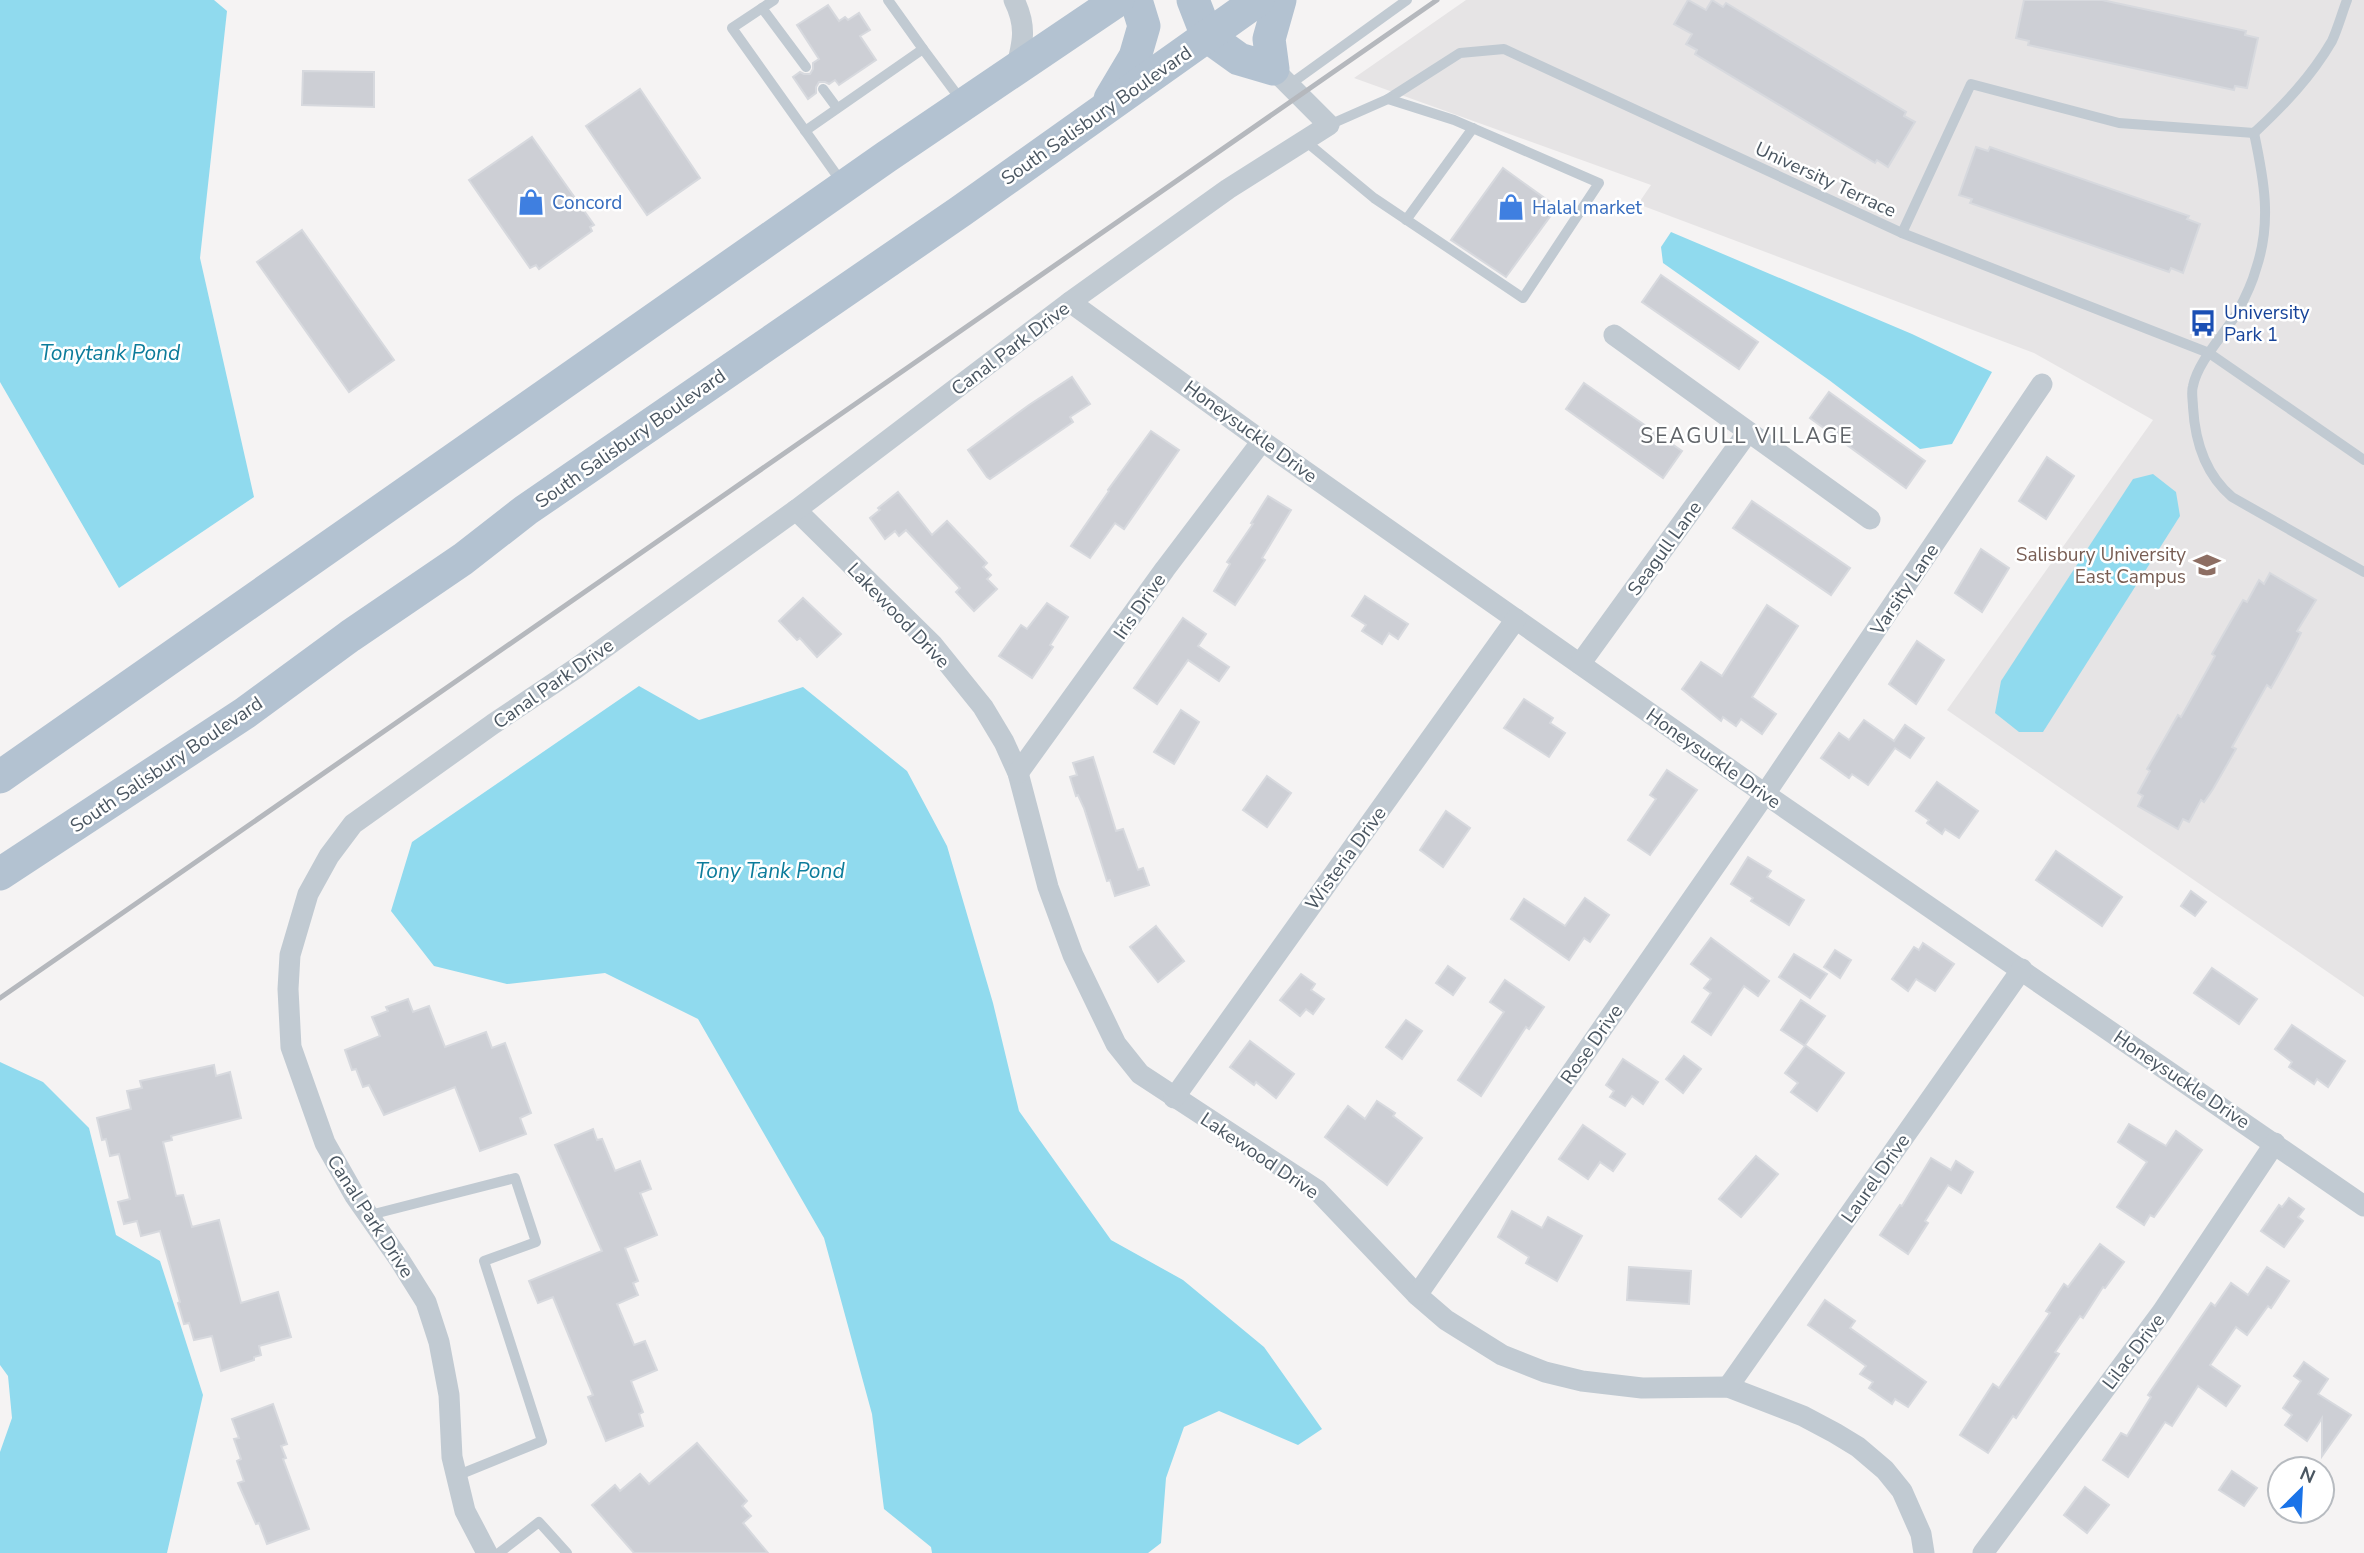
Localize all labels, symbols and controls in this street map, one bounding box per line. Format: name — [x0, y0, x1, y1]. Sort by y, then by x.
street label: South Salisbury Boulevard — [996, 40, 1197, 192]
street label: University Terrace — [1751, 136, 1900, 224]
shop icon: Concord — [516, 187, 546, 217]
place label: Concord — [552, 190, 622, 216]
shop icon: Halal market — [1496, 192, 1526, 222]
place label: Halal market — [1532, 195, 1642, 221]
street label: Canal Park Drive — [946, 296, 1075, 402]
place label: University Park 1 — [2224, 300, 2310, 348]
bus stop icon: University Park 1 — [2188, 308, 2218, 338]
water label: Tonytank Pond — [40, 339, 181, 367]
street label: South Salisbury Boulevard — [530, 363, 731, 515]
street label: Honeysuckle Drive — [1178, 375, 1322, 489]
district label: SEAGULL VILLAGE — [1640, 422, 1854, 450]
street label: Seagull Lane — [1622, 496, 1708, 601]
street label: Varsity Lane — [1864, 539, 1945, 641]
place label: Salisbury University East Campus — [2016, 542, 2186, 590]
school or university icon: Salisbury University East Campus — [2192, 550, 2222, 580]
street label: Lakewood Drive — [841, 557, 955, 674]
street label: Iris Drive — [1108, 568, 1172, 645]
street label: Canal Park Drive — [488, 633, 619, 735]
street label: South Salisbury Boulevard — [65, 691, 268, 839]
street label: Honeysuckle Drive — [1641, 703, 1786, 815]
street label: Wisteria Drive — [1299, 801, 1392, 916]
water label: Tony Tank Pond — [695, 857, 845, 885]
street label: Rose Drive — [1555, 999, 1629, 1090]
street label: Honeysuckle Drive — [2108, 1025, 2255, 1135]
street label: Lakewood Drive — [1195, 1107, 1324, 1205]
street label: Laurel Drive — [1836, 1129, 1916, 1228]
street label: Canal Park Drive — [321, 1150, 420, 1283]
street label: Lilac Drive — [2097, 1308, 2171, 1395]
north arrow — [2266, 1455, 2336, 1525]
text: N — [2296, 1461, 2319, 1490]

